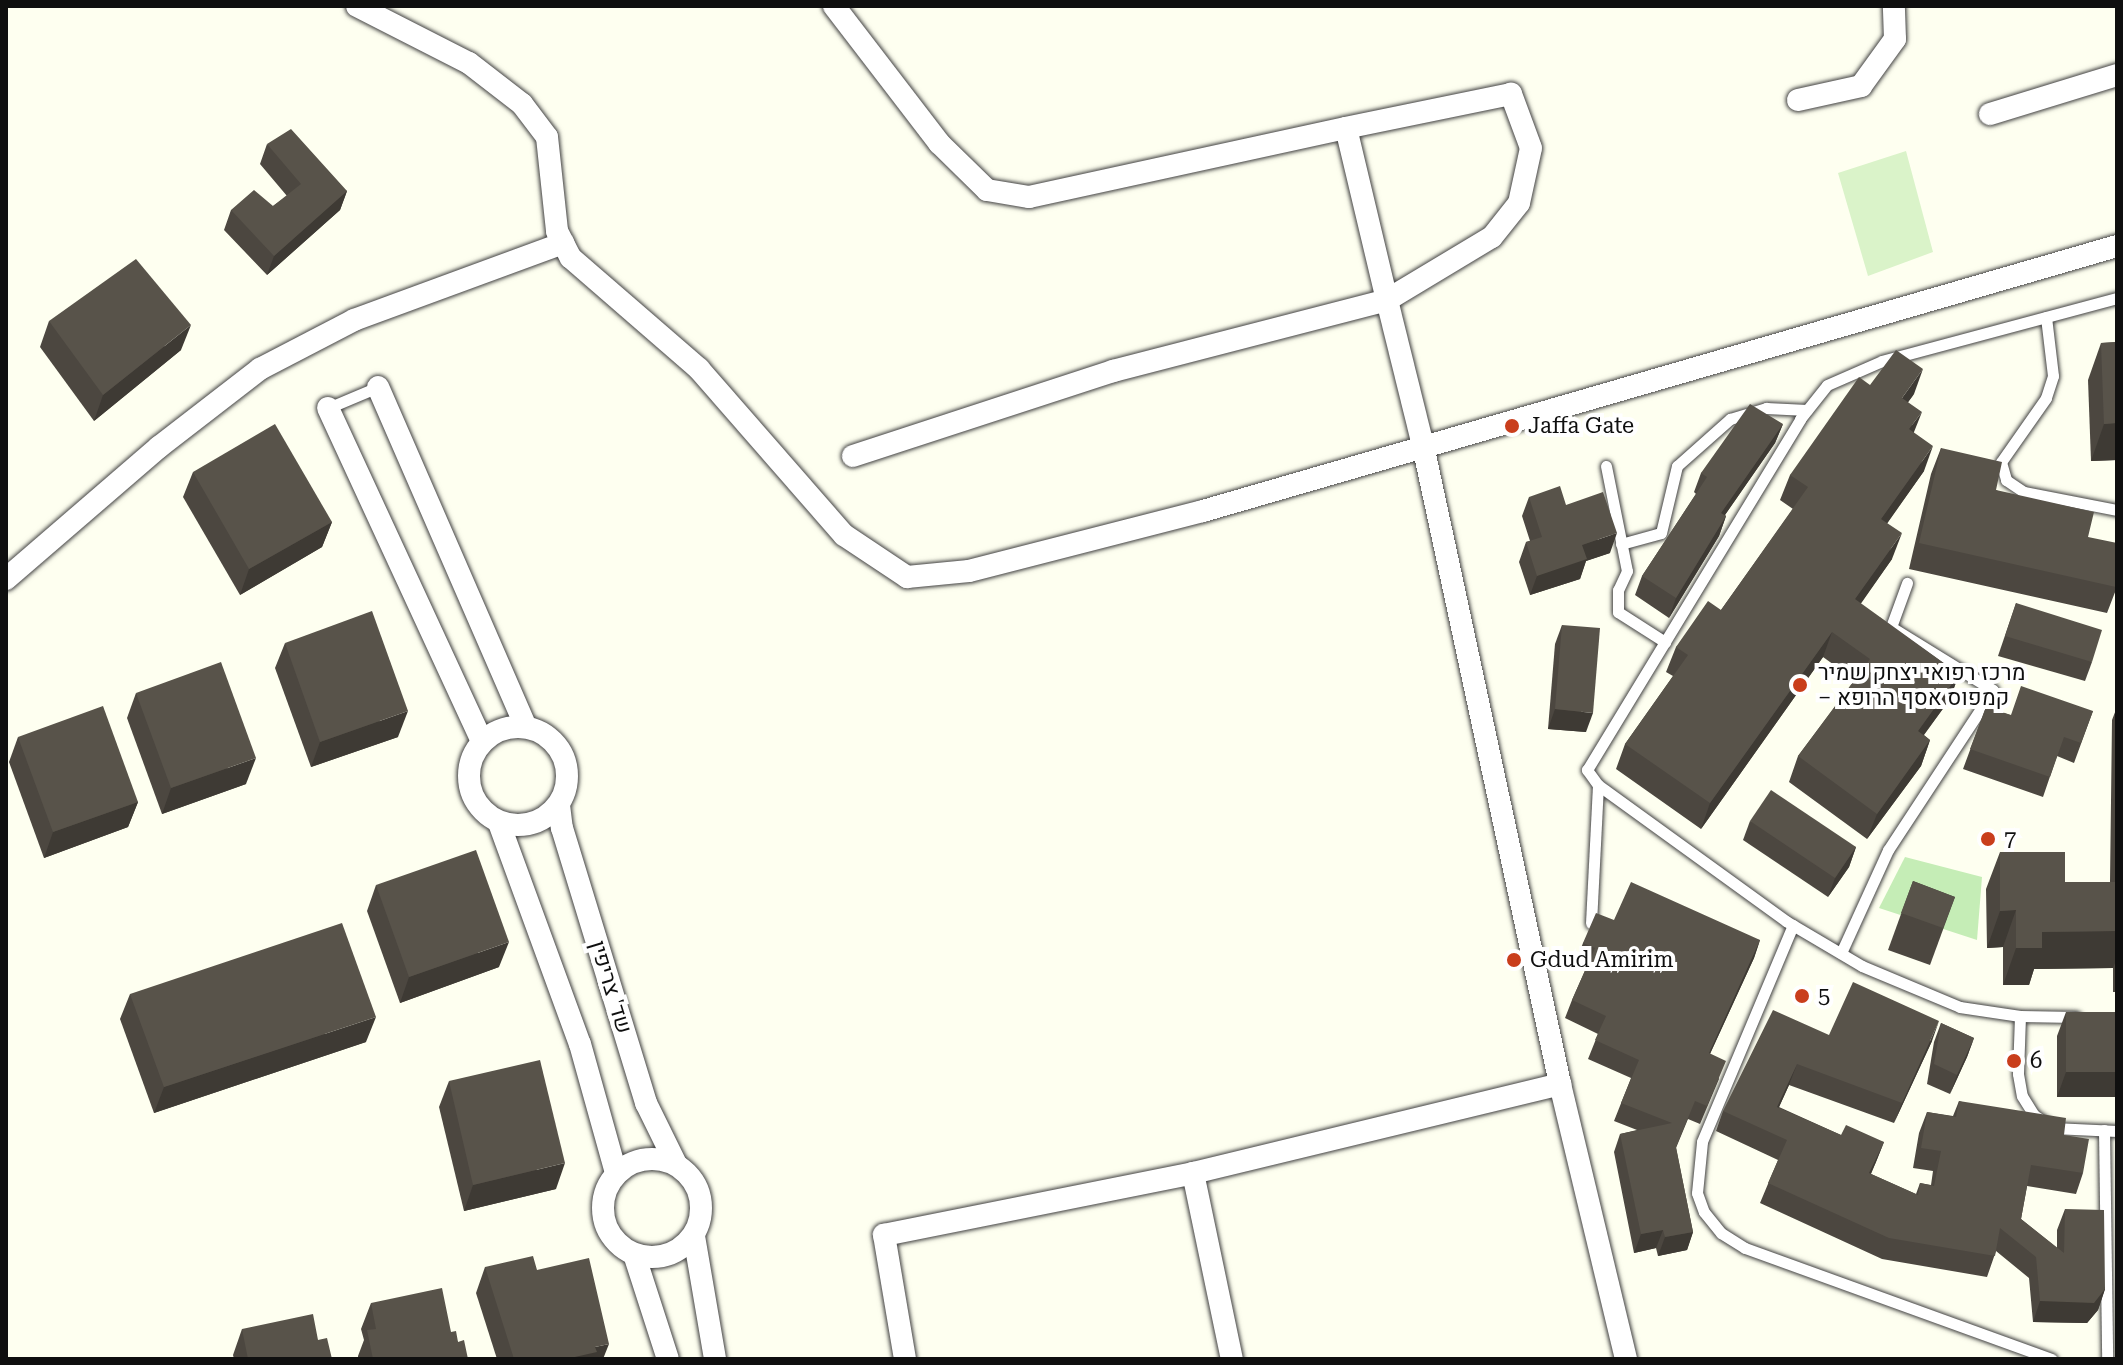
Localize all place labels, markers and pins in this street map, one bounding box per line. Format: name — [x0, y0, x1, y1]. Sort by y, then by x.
place label: Jaffa Gate — [1528, 413, 1634, 439]
marker: Jaffa Gate — [1503, 417, 1521, 435]
place label: מרכז רפואי יצחק שמיר – קמפוס אסף הרופא — [1818, 659, 2025, 710]
marker: מרכז רפואי יצחק שמיר – קמפוס אסף הרופא — [1789, 674, 1811, 696]
place label: 7 — [2004, 826, 2016, 852]
marker: 7 — [1979, 830, 1997, 848]
place label: Gdud Amirim — [1530, 947, 1674, 973]
marker: Gdud Amirim — [1505, 951, 1523, 969]
place label: 5 — [1818, 983, 1830, 1009]
marker: 5 — [1793, 987, 1811, 1005]
place label: 6 — [2030, 1048, 2042, 1074]
marker: 6 — [2005, 1052, 2023, 1070]

